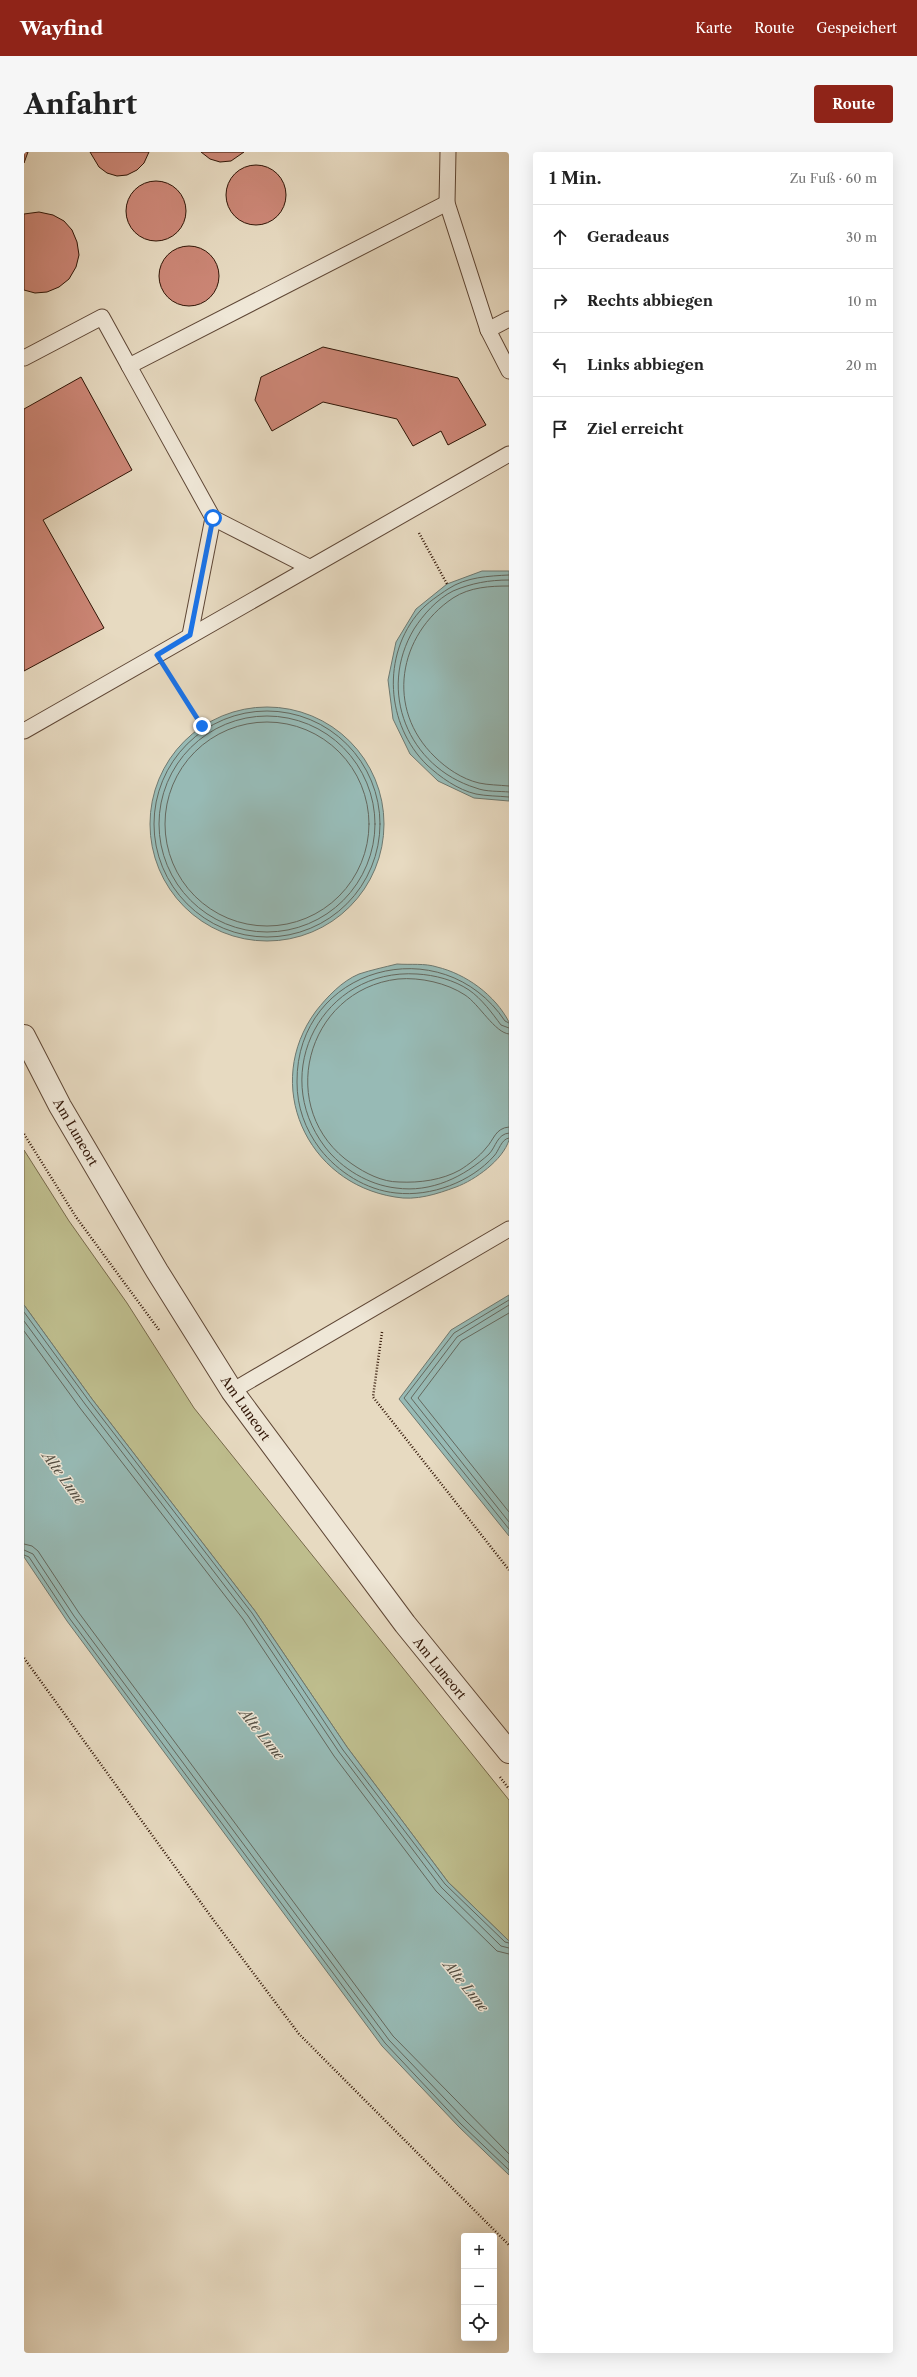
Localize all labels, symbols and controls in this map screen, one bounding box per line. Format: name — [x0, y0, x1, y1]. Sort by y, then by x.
text: Wayfind — [20, 17, 103, 40]
text: Karte — [695, 19, 732, 37]
text: Route — [754, 19, 794, 37]
text: Gespeichert — [816, 19, 897, 37]
button: Route — [814, 85, 893, 123]
text: Anfahrt — [24, 87, 137, 121]
text: 1 Min. — [549, 168, 601, 188]
text: Zu Fuß · 60 m — [790, 170, 877, 186]
icon: ahead — [549, 226, 571, 248]
text: Geradeaus — [587, 227, 669, 246]
text: 30 m — [846, 229, 877, 245]
icon: right — [549, 290, 571, 312]
text: Rechts abbiegen — [587, 291, 713, 310]
text: 10 m — [848, 293, 877, 309]
icon: left — [549, 354, 571, 376]
text: Links abbiegen — [587, 355, 704, 374]
text: 20 m — [846, 357, 877, 373]
icon: arrive — [549, 418, 571, 440]
text: Ziel erreicht — [587, 419, 683, 438]
route start — [204, 509, 222, 527]
route end — [193, 717, 211, 735]
street label: Am Luneort — [50, 1095, 102, 1169]
street label: Am Luneort — [217, 1372, 274, 1444]
water label: Alte Lune — [37, 1446, 90, 1509]
street label: Am Luneort — [409, 1633, 470, 1703]
water label: Alte Lune — [234, 1703, 289, 1765]
water label: Alte Lune — [438, 1955, 493, 2017]
map controls — [461, 2233, 497, 2341]
button: + — [461, 2233, 497, 2269]
button: − — [461, 2269, 497, 2305]
button: locate — [461, 2305, 497, 2341]

